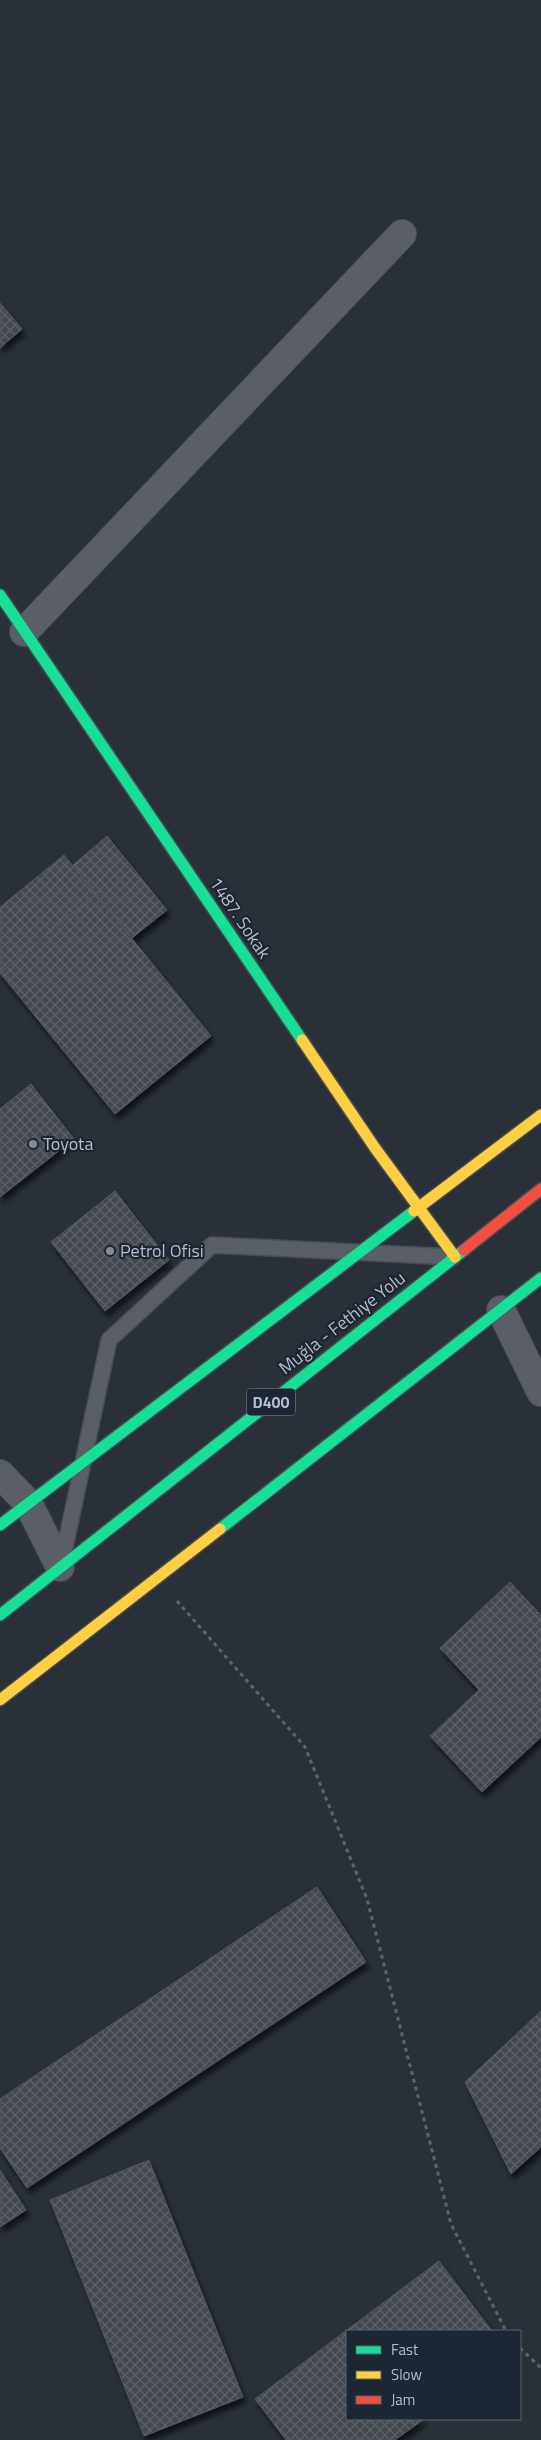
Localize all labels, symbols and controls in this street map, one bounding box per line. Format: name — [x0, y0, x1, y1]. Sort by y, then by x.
street label: 1487. Sokak — [203, 871, 278, 964]
place label: Toyota — [43, 1130, 93, 1157]
marker: Toyota — [27, 1138, 39, 1150]
place label: Petrol Ofisi — [120, 1237, 204, 1264]
marker: Petrol Ofisi — [104, 1245, 116, 1257]
street label: Muğla - Fethiye Yolu — [273, 1264, 411, 1381]
road number: D400 — [247, 1388, 295, 1415]
legend — [346, 2330, 521, 2420]
text: Fast — [391, 2338, 419, 2361]
text: Slow — [391, 2363, 422, 2386]
text: Jam — [391, 2388, 415, 2411]

